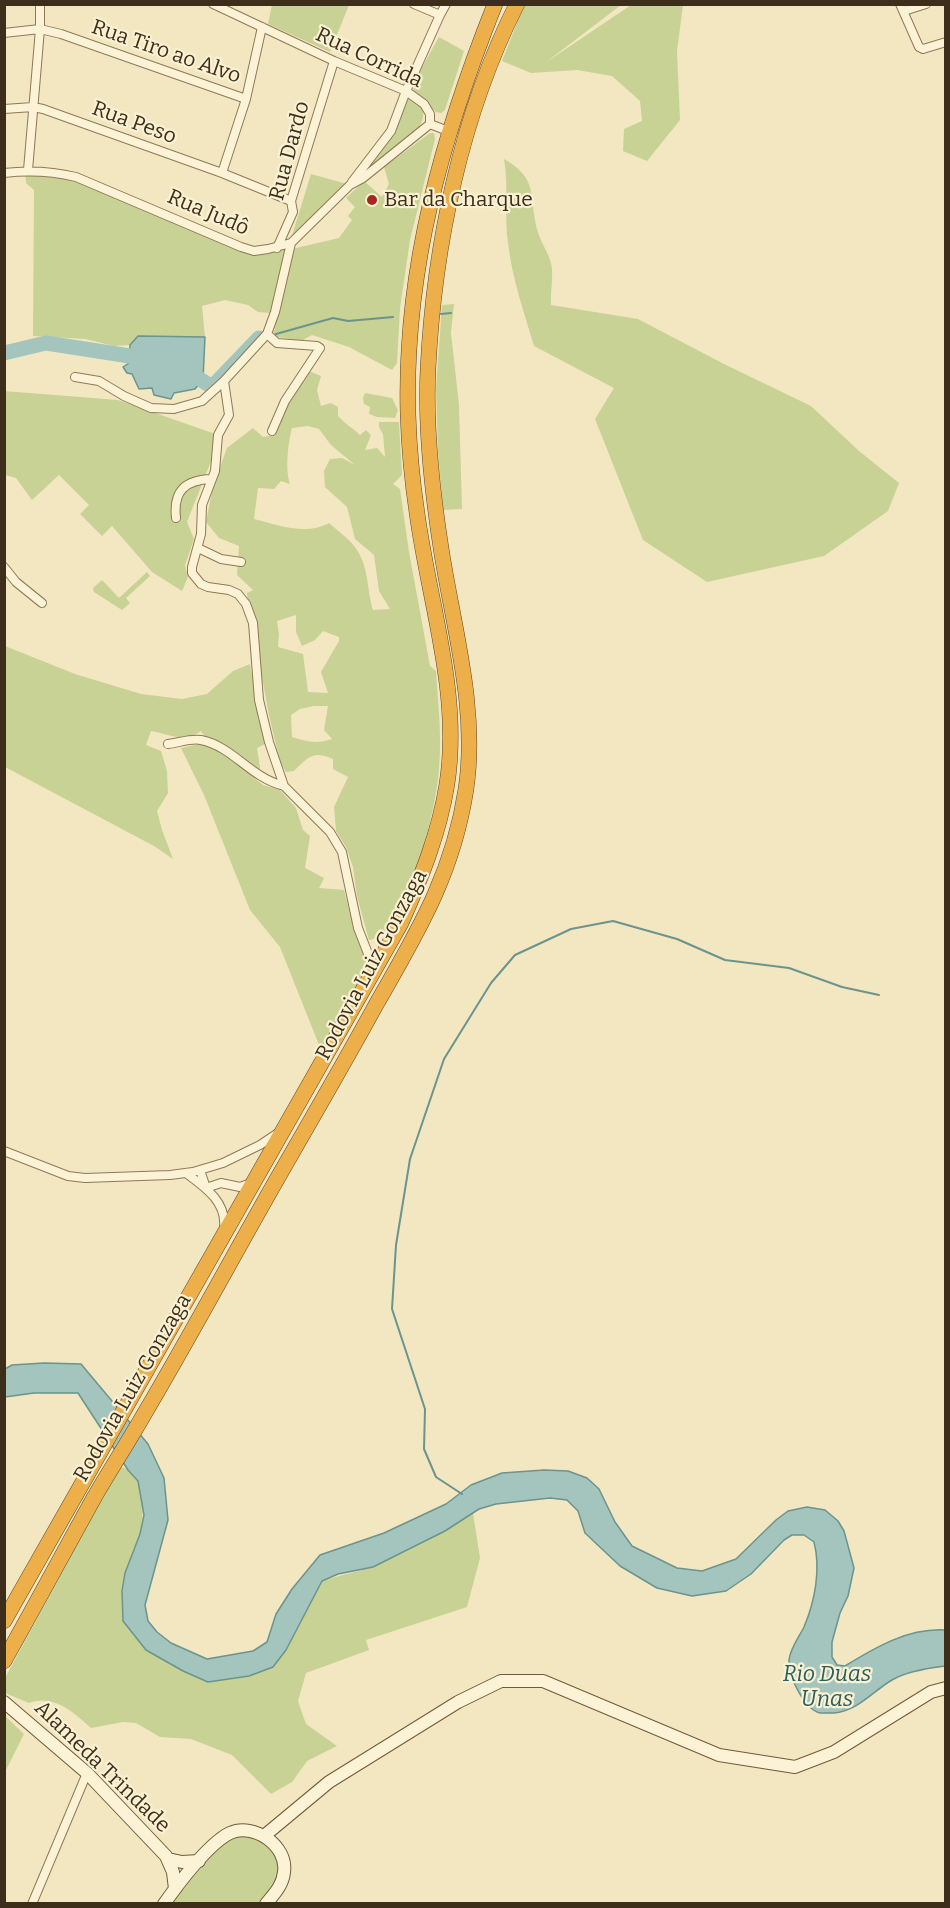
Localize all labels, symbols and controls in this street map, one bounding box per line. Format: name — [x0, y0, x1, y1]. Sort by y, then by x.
street label: Rua Tiro ao Alvo — [88, 15, 244, 89]
street label: Rua Corrida — [311, 22, 427, 94]
street label: Rua Peso — [88, 96, 180, 150]
street label: Rua Dardo — [265, 99, 315, 203]
street label: Rua Judô — [163, 185, 253, 241]
place label: Bar da Charque — [384, 187, 533, 213]
marker: Bar da Charque — [365, 193, 379, 207]
street label: Rodovia Luiz Gonzaga — [311, 865, 433, 1065]
street label: Rodovia Luiz Gonzaga — [69, 1290, 197, 1486]
water label: Rio Duas Unas — [783, 1662, 871, 1714]
street label: Alameda Trindade — [29, 1696, 175, 1838]

